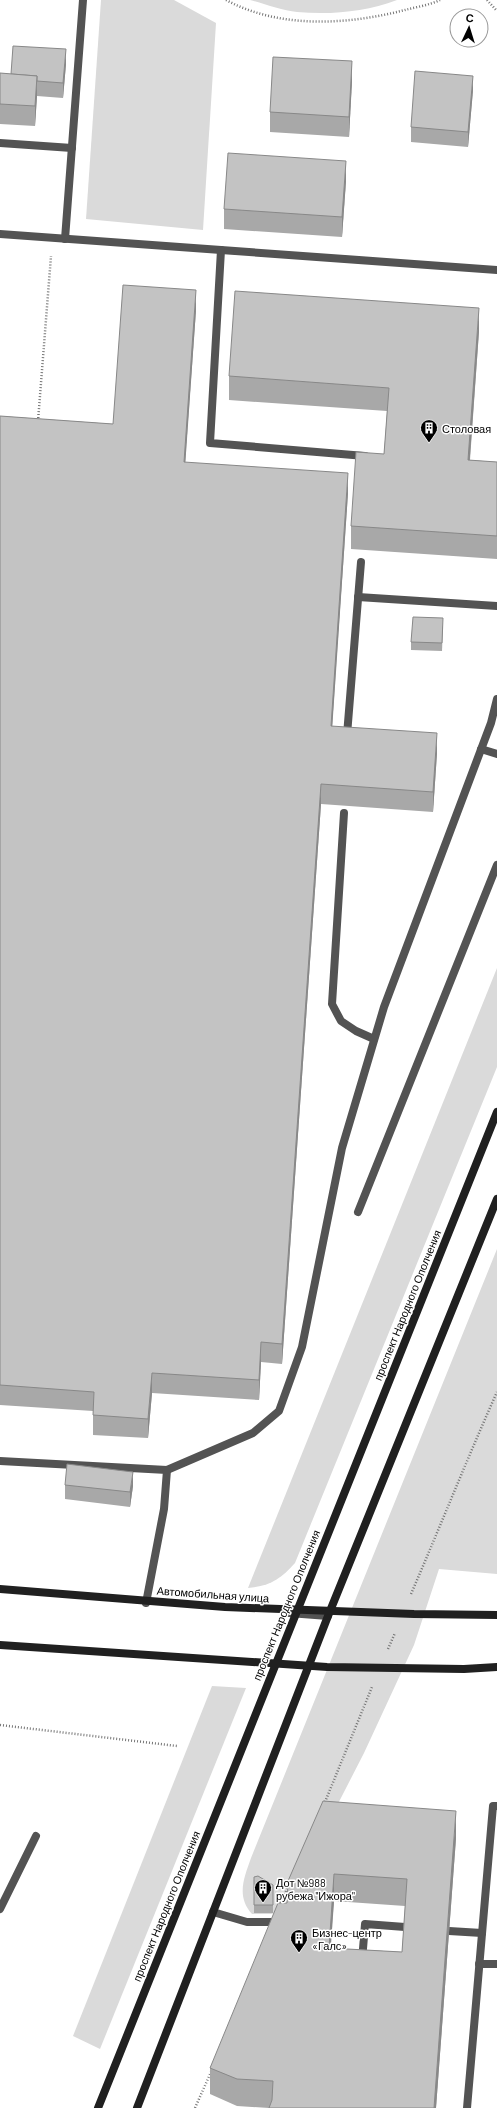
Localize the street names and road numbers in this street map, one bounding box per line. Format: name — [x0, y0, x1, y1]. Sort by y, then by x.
street label: проспект Народного Ополчения — [371, 1228, 443, 1382]
street label: проспект Народного Ополчения — [250, 1528, 322, 1682]
street label: Автомобильная улица — [156, 1584, 271, 1604]
street label: проспект Народного Ополчения — [130, 1829, 202, 1983]

